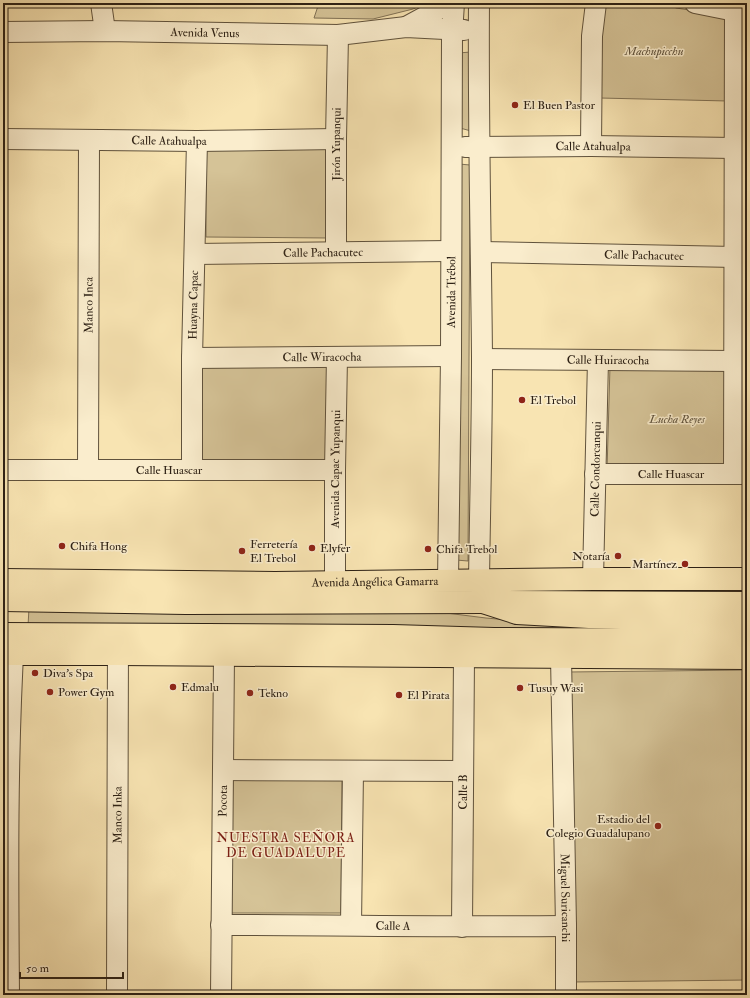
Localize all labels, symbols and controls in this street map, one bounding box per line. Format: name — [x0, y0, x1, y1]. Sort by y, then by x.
street label: Avenida Venus — [169, 25, 240, 41]
park label: Machupicchu — [624, 44, 684, 59]
place label: El Buen Pastor — [523, 98, 595, 113]
marker: El Buen Pastor — [510, 100, 520, 110]
street label: Jirón Yupanqui — [328, 107, 344, 182]
street label: Calle Atahualpa — [131, 133, 208, 149]
street label: Calle Atahualpa — [555, 138, 632, 154]
street label: Calle Pachacutec — [283, 245, 363, 260]
street label: Calle Pachacutec — [604, 247, 684, 263]
street label: Avenida Trébol — [444, 256, 459, 329]
street label: Huayna Capac — [185, 270, 202, 340]
street label: Manco Inca — [81, 276, 96, 333]
street label: Calle Wiracocha — [283, 349, 363, 365]
street label: Calle Huiracocha — [567, 352, 650, 368]
place label: El Trebol — [530, 393, 576, 408]
marker: El Trebol — [517, 395, 527, 405]
street label: Avenida Capac Yupanqui — [328, 410, 344, 529]
park label: Lucha Reyes — [648, 412, 705, 427]
street label: Calle Condorcanqui — [587, 421, 604, 517]
street label: Calle Huascar — [136, 463, 203, 478]
street label: Calle Huascar — [638, 467, 705, 482]
place label: Ferretería El Trebol — [250, 537, 299, 566]
place label: Chifa Hong — [70, 539, 128, 554]
marker: Chifa Hong — [57, 541, 67, 551]
place label: Elyfer — [320, 541, 351, 556]
place label: Chifa Trebol — [436, 542, 497, 557]
marker: Elyfer — [307, 543, 317, 553]
marker: Chifa Trebol — [423, 544, 433, 554]
marker: Ferretería El Trebol — [237, 546, 247, 556]
place label: Notaría — [572, 549, 611, 564]
marker: Notaría — [613, 551, 623, 561]
place label: Martínez — [632, 557, 677, 572]
marker: Martínez — [680, 559, 690, 569]
street label: Avenida Angélica Gamarra — [311, 573, 439, 590]
place label: Diva's Spa — [43, 666, 94, 681]
marker: Diva's Spa — [30, 668, 40, 678]
place label: Edmalu — [181, 680, 219, 695]
place label: Tusuy Wasi — [528, 681, 583, 696]
marker: Edmalu — [168, 682, 178, 692]
marker: Tusuy Wasi — [515, 683, 525, 693]
place label: Power Gym — [58, 685, 115, 700]
place label: Tekno — [258, 686, 288, 701]
marker: Power Gym — [45, 687, 55, 697]
marker: Tekno — [245, 688, 255, 698]
place label: El Pirata — [407, 688, 451, 703]
marker: El Pirata — [394, 690, 404, 700]
street label: Calle B — [455, 774, 471, 810]
street label: Pocota — [215, 784, 231, 817]
street label: Manco Inka — [110, 785, 125, 844]
place label: Estadio del Colegio Guadalupano — [546, 812, 650, 841]
marker: Estadio del Colegio Guadalupano — [653, 821, 663, 831]
district label: NUESTRA SEÑORA DE GUADALUPE — [216, 829, 356, 861]
street label: Miguel Suricanchi — [557, 854, 574, 942]
street label: Calle A — [375, 918, 411, 933]
scale bar — [20, 954, 123, 980]
text: 50 m — [26, 961, 50, 976]

